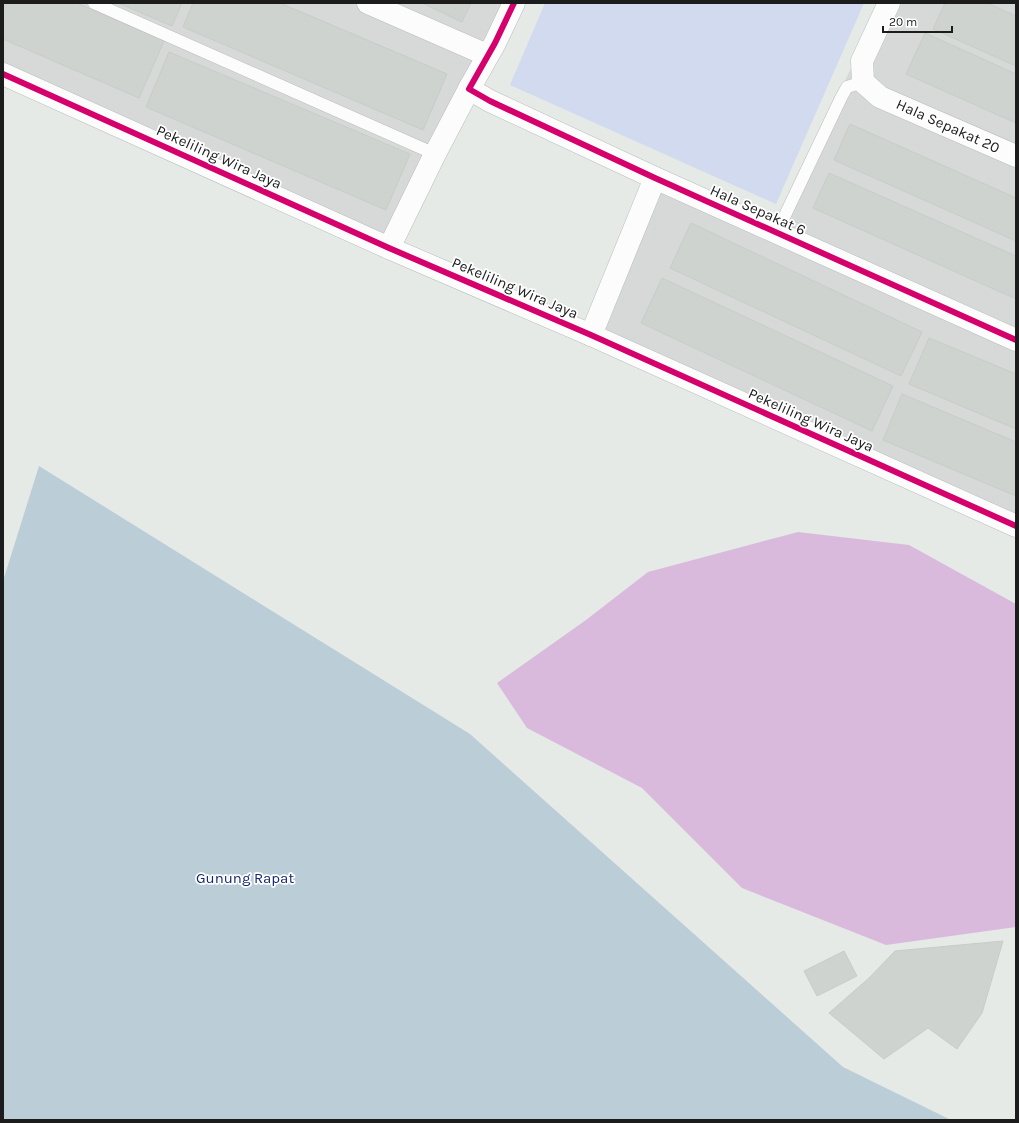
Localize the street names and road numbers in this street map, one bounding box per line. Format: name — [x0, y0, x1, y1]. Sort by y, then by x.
street label: Hala Sepakat 20 — [893, 95, 1003, 157]
street label: Pekeliling Wira Jaya — [154, 121, 284, 193]
street label: Hala Sepakat 6 — [707, 181, 809, 239]
street label: Pekeliling Wira Jaya — [449, 253, 581, 323]
street label: Pekeliling Wira Jaya — [746, 384, 876, 456]

